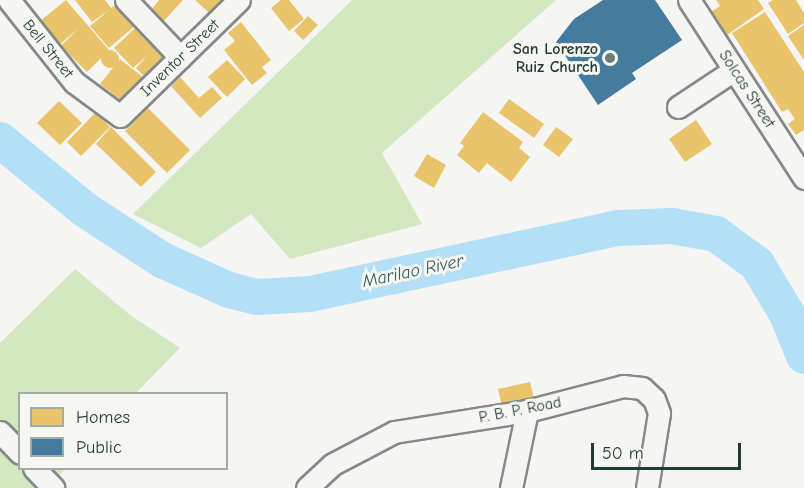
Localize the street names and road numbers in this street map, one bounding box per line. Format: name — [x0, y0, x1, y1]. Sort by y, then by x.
street label: Inventor Street — [136, 15, 224, 101]
street label: Bell Street — [18, 16, 78, 82]
street label: Solcas Street — [715, 47, 779, 131]
street label: P. B. P. Road — [477, 393, 563, 427]

